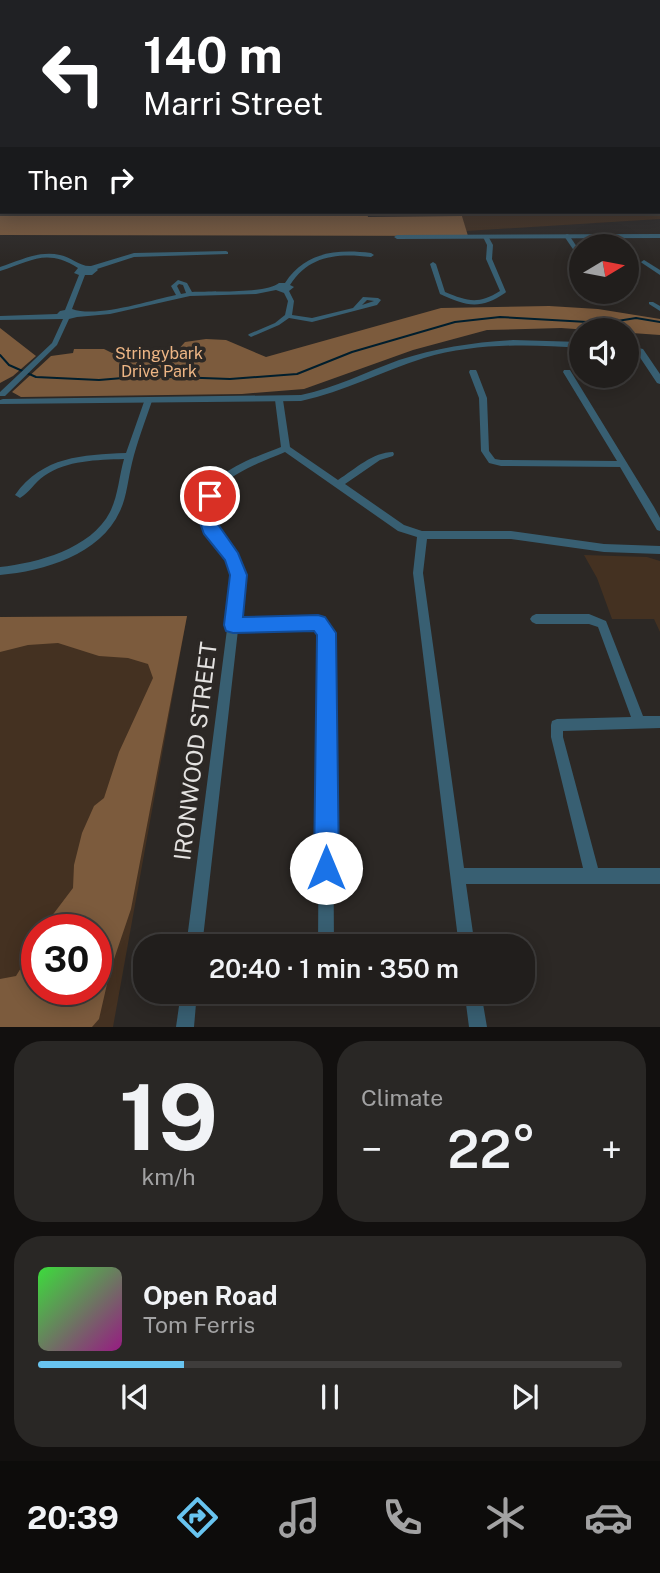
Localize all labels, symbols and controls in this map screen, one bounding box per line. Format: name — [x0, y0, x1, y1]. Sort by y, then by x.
text: 140 m — [143, 26, 283, 84]
icon: left — [28, 28, 119, 119]
text: Marri Street — [143, 85, 323, 122]
icon: right — [102, 161, 140, 199]
text: Then — [28, 165, 88, 196]
north arrow — [569, 234, 639, 304]
map controls — [569, 234, 639, 388]
button: sound — [569, 318, 639, 388]
park label: Stringybark Drive Park — [115, 344, 203, 381]
pin — [180, 466, 240, 526]
icon: arrive — [191, 477, 229, 515]
street label: IRONWOOD STREET — [168, 640, 222, 862]
position arrow — [289, 831, 363, 905]
speed limit sign: 30 — [21, 914, 112, 1005]
text: 20:40 · 1 min · 350 m — [209, 953, 459, 984]
text: 19 — [119, 1064, 218, 1170]
text: Climate — [361, 1084, 443, 1111]
text: 22° — [447, 1119, 536, 1180]
text: − — [361, 1127, 382, 1172]
text: + — [601, 1127, 622, 1172]
text: km/h — [141, 1163, 196, 1190]
text: Open Road — [143, 1280, 278, 1311]
text: Tom Ferris — [143, 1311, 255, 1338]
icon: previous — [116, 1378, 154, 1416]
icon: pause — [311, 1378, 349, 1416]
icon: next — [506, 1378, 544, 1416]
icon: directions — [173, 1493, 222, 1542]
icon: music — [275, 1493, 324, 1542]
icon: phone — [378, 1493, 427, 1542]
icon: climate — [481, 1493, 530, 1542]
icon: car — [584, 1493, 633, 1542]
text: 20:39 — [27, 1499, 119, 1536]

